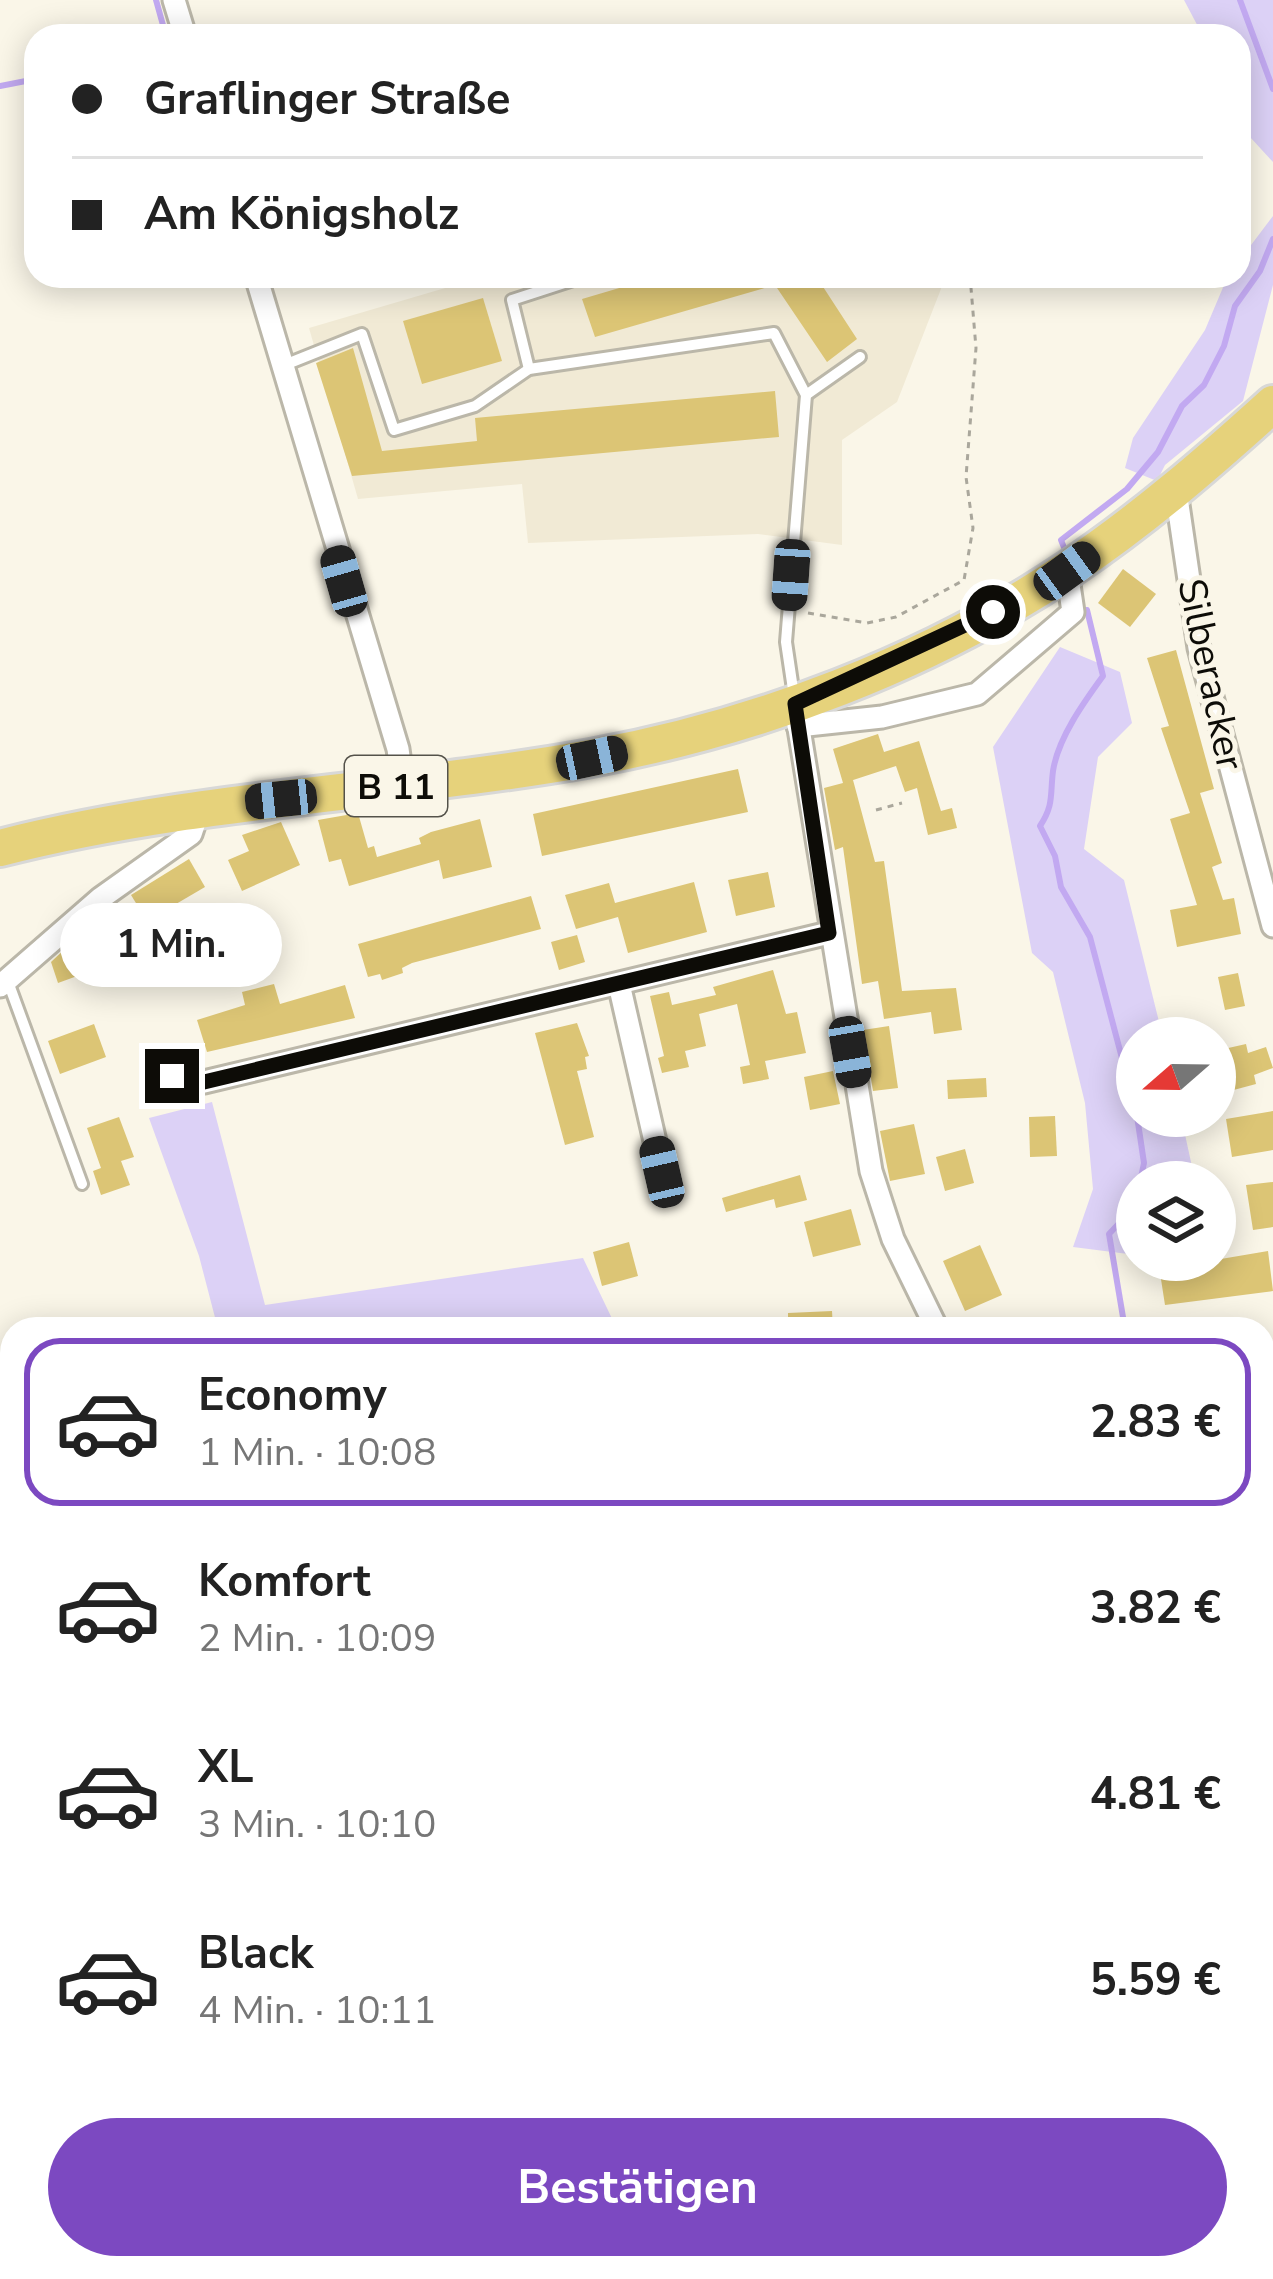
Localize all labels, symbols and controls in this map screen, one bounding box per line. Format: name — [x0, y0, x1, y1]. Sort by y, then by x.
text: Graflinger Straße — [144, 69, 510, 130]
text: Am Königsholz — [144, 184, 459, 245]
car — [1027, 535, 1107, 607]
car — [771, 538, 811, 612]
car — [317, 541, 371, 621]
street label: Silberacker — [1164, 574, 1257, 775]
route start — [966, 585, 1020, 639]
car — [553, 733, 631, 783]
road number: B 11 — [345, 756, 447, 816]
car — [243, 777, 319, 821]
callout: 1 Min. — [61, 902, 283, 986]
text: 1 Min. — [116, 918, 226, 971]
car — [826, 1013, 874, 1091]
north arrow — [1116, 1017, 1236, 1137]
map controls — [1116, 1017, 1236, 1281]
route end — [145, 1049, 199, 1103]
car — [636, 1133, 688, 1211]
button: layers — [1116, 1161, 1236, 1281]
text: Economy — [198, 1365, 387, 1426]
icon: car — [54, 1368, 162, 1476]
text: 2.83 € — [1090, 1392, 1221, 1453]
text: 1 Min. · 10:08 — [198, 1426, 436, 1479]
text: Komfort — [198, 1551, 371, 1612]
icon: car — [54, 1554, 162, 1662]
text: 3.82 € — [1090, 1578, 1221, 1639]
text: 2 Min. · 10:09 — [198, 1612, 436, 1665]
text: XL — [198, 1737, 254, 1798]
icon: car — [54, 1740, 162, 1848]
text: 4.81 € — [1090, 1764, 1221, 1825]
text: 3 Min. · 10:10 — [198, 1798, 436, 1851]
text: Black — [198, 1923, 313, 1984]
icon: car — [54, 1926, 162, 2034]
text: 5.59 € — [1090, 1950, 1221, 2011]
text: 4 Min. · 10:11 — [198, 1984, 436, 2037]
button: Bestätigen — [48, 2118, 1227, 2256]

